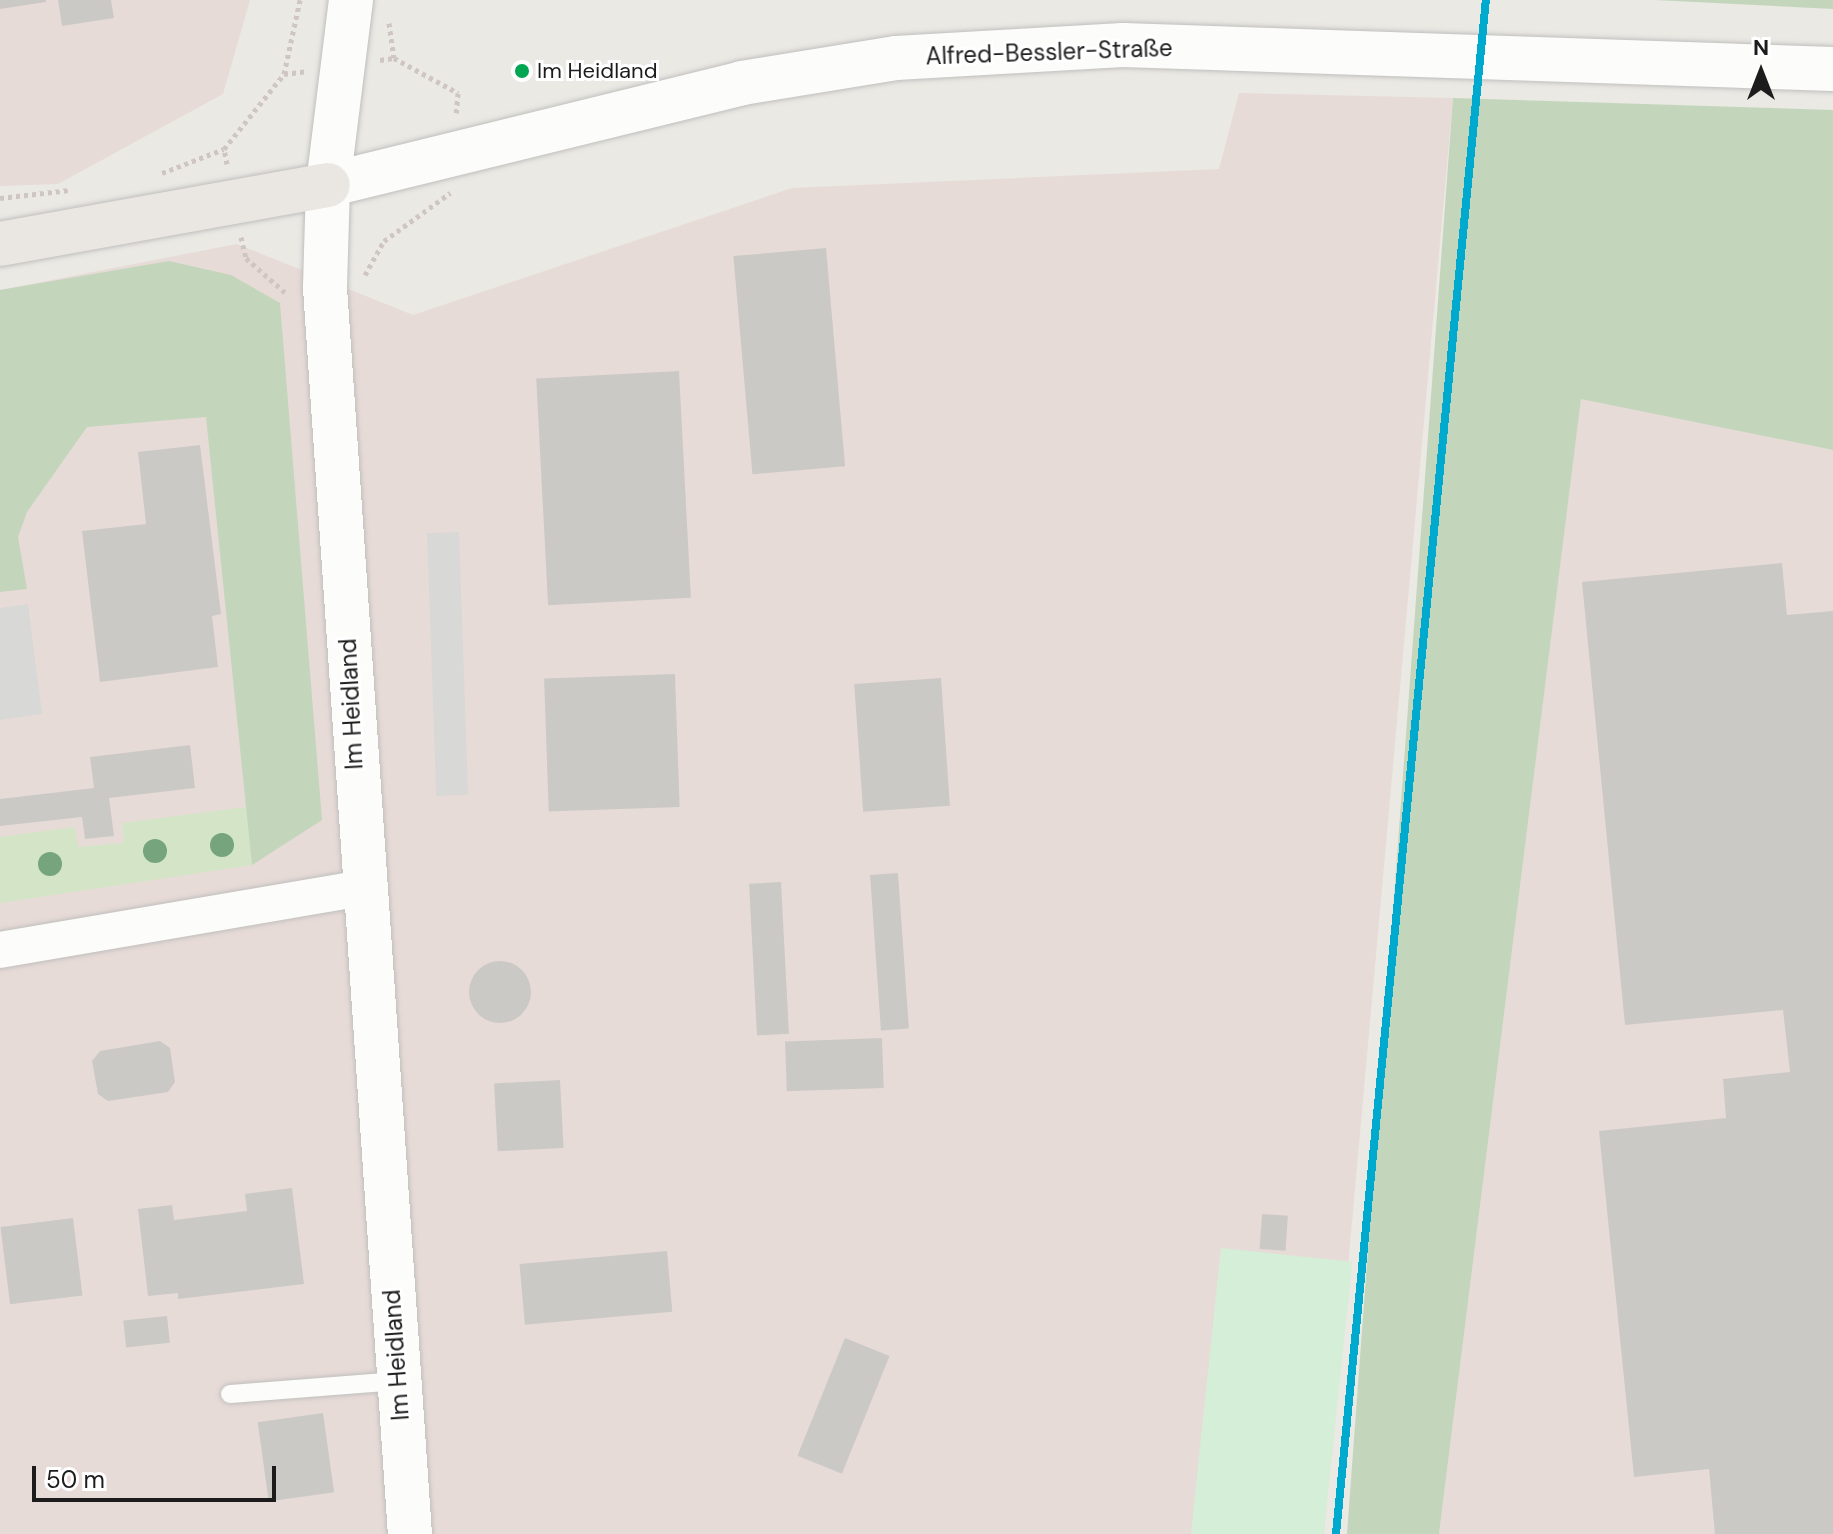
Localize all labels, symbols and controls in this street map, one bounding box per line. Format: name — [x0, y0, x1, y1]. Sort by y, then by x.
north arrow — [1721, 32, 1801, 112]
street label: Alfred-Bessler-Straße — [925, 33, 1173, 71]
text: N — [1753, 33, 1769, 62]
place label: Im Heidland — [537, 58, 657, 84]
marker: Im Heidland — [514, 63, 530, 79]
street label: Im Heidland — [333, 638, 369, 770]
street label: Im Heidland — [377, 1288, 415, 1422]
scale bar — [36, 1450, 280, 1500]
text: 50 m — [46, 1464, 105, 1495]

